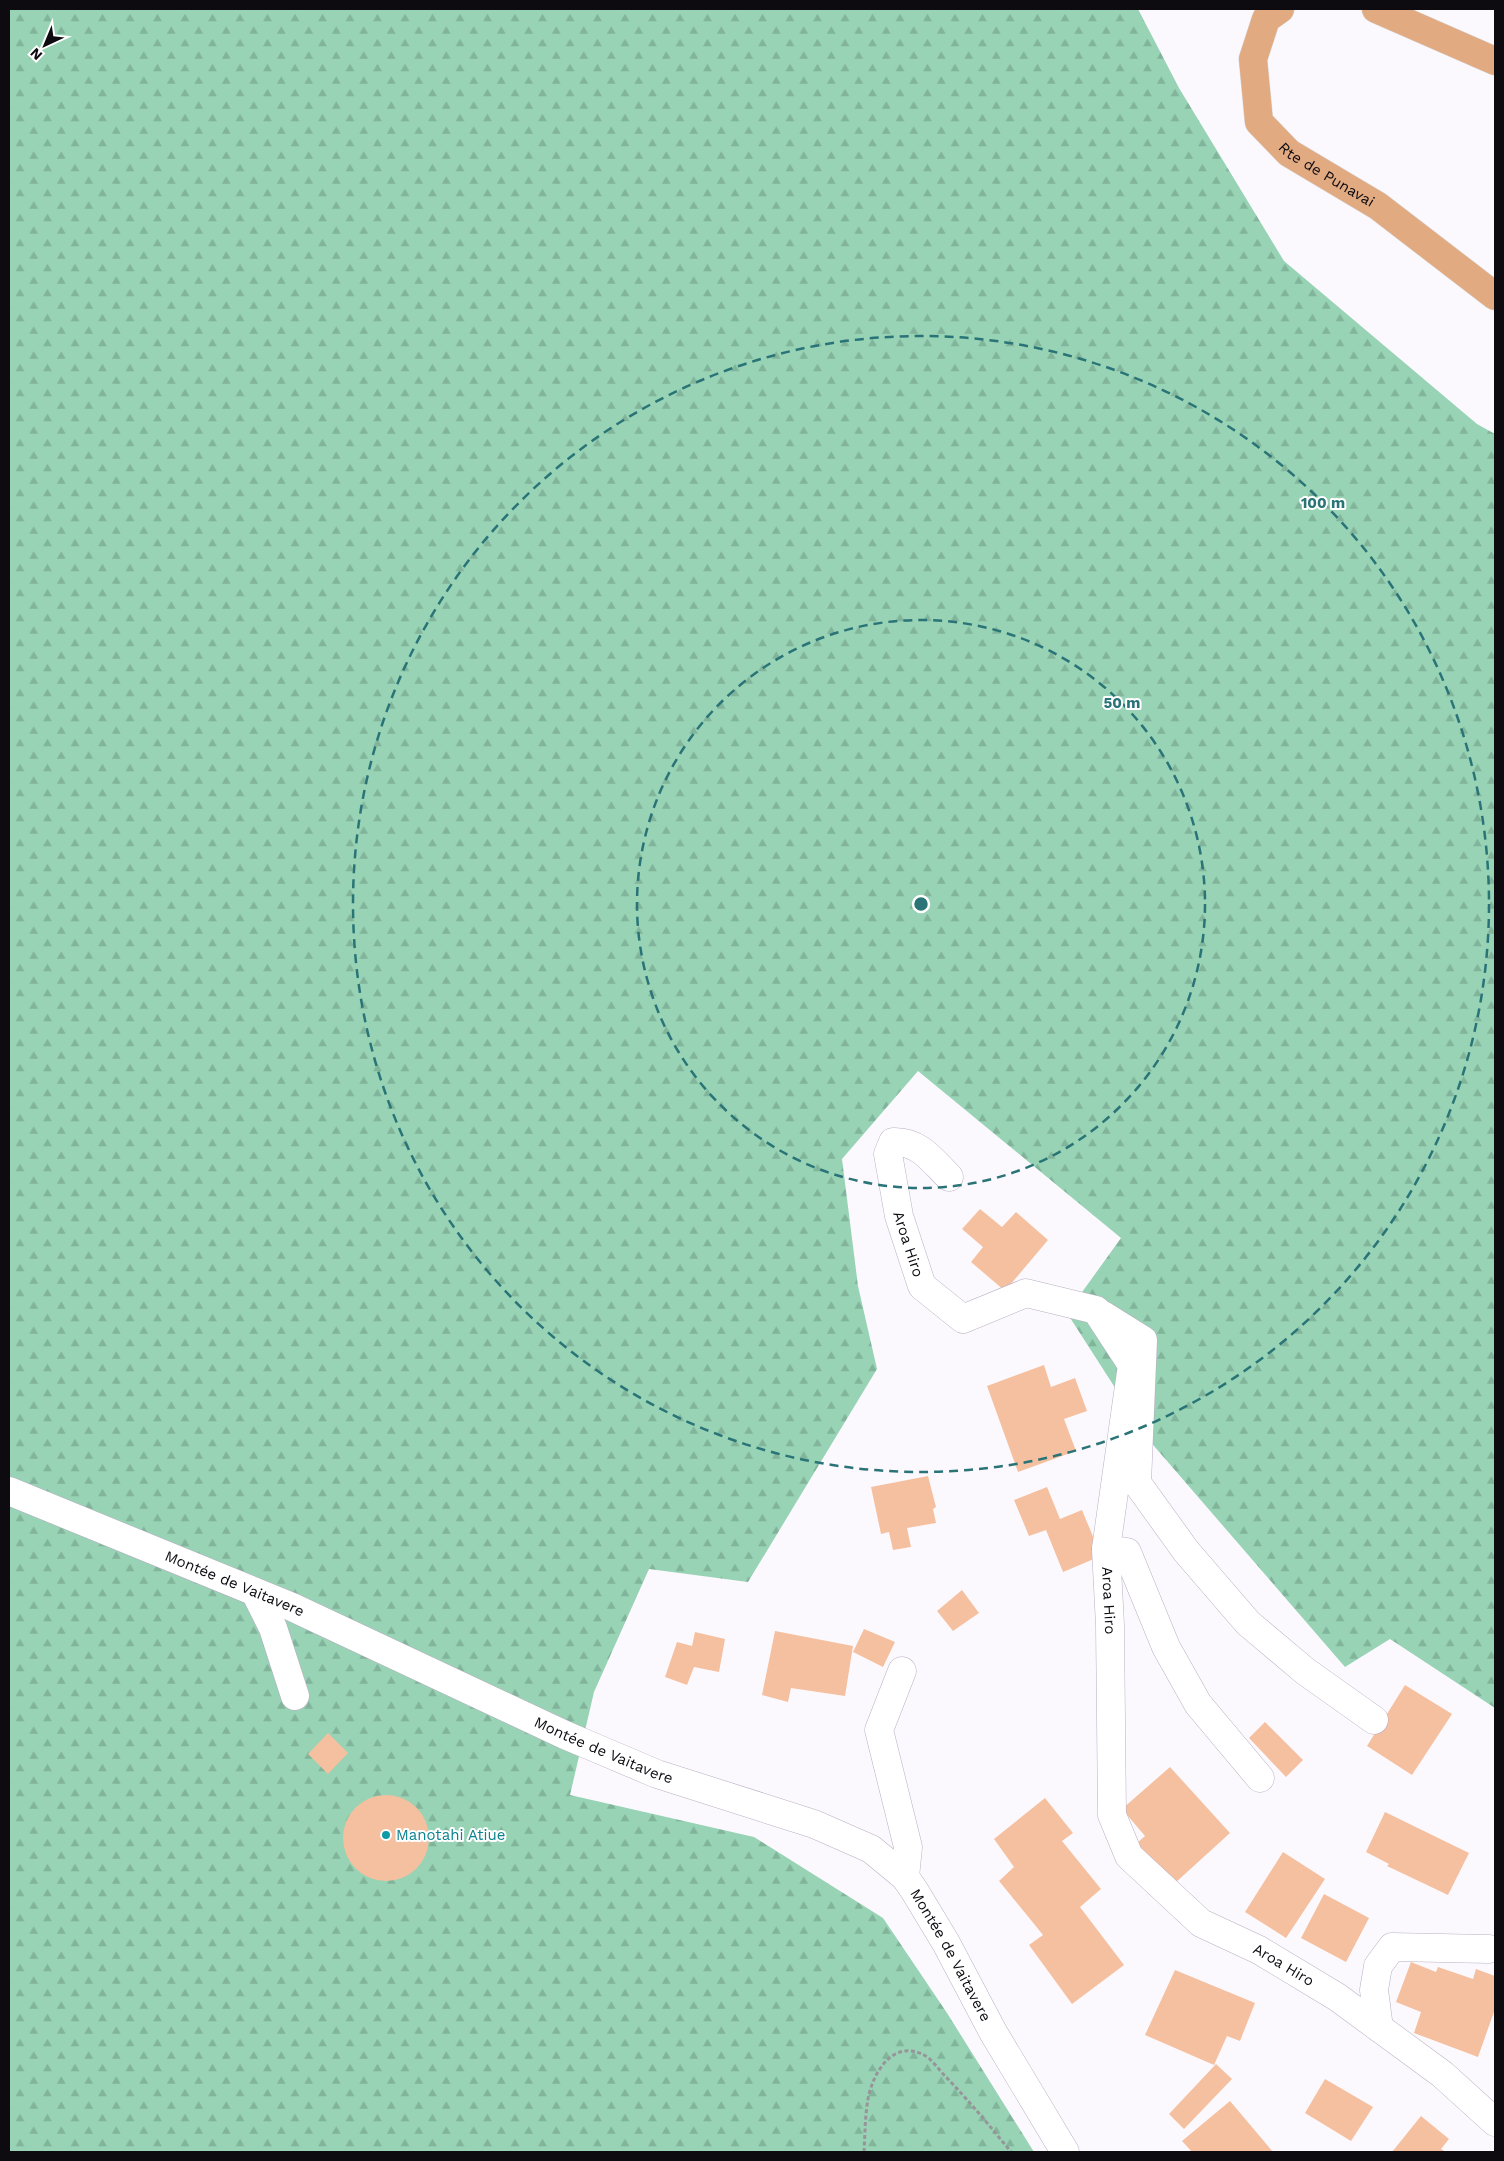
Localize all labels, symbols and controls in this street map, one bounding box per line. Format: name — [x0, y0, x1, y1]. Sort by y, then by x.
north arrow — [20, 20, 70, 70]
text: N — [27, 45, 45, 64]
street label: Rte de Punavai — [1275, 139, 1378, 211]
text: 100 m — [1301, 494, 1345, 512]
text: 50 m — [1104, 694, 1140, 712]
centre of rings — [912, 895, 930, 913]
street label: Aroa Hiro — [889, 1209, 927, 1279]
street label: Montée de Vaitavere — [162, 1547, 307, 1621]
street label: Aroa Hiro — [1098, 1566, 1119, 1635]
street label: Montée de Vaitavere — [531, 1713, 675, 1788]
place label: Manotahi Atiue — [396, 1826, 506, 1844]
marker: Manotahi Atiue — [380, 1829, 392, 1841]
street label: Montée de Vaitavere — [906, 1886, 995, 2025]
street label: Aroa Hiro — [1250, 1940, 1317, 1990]

